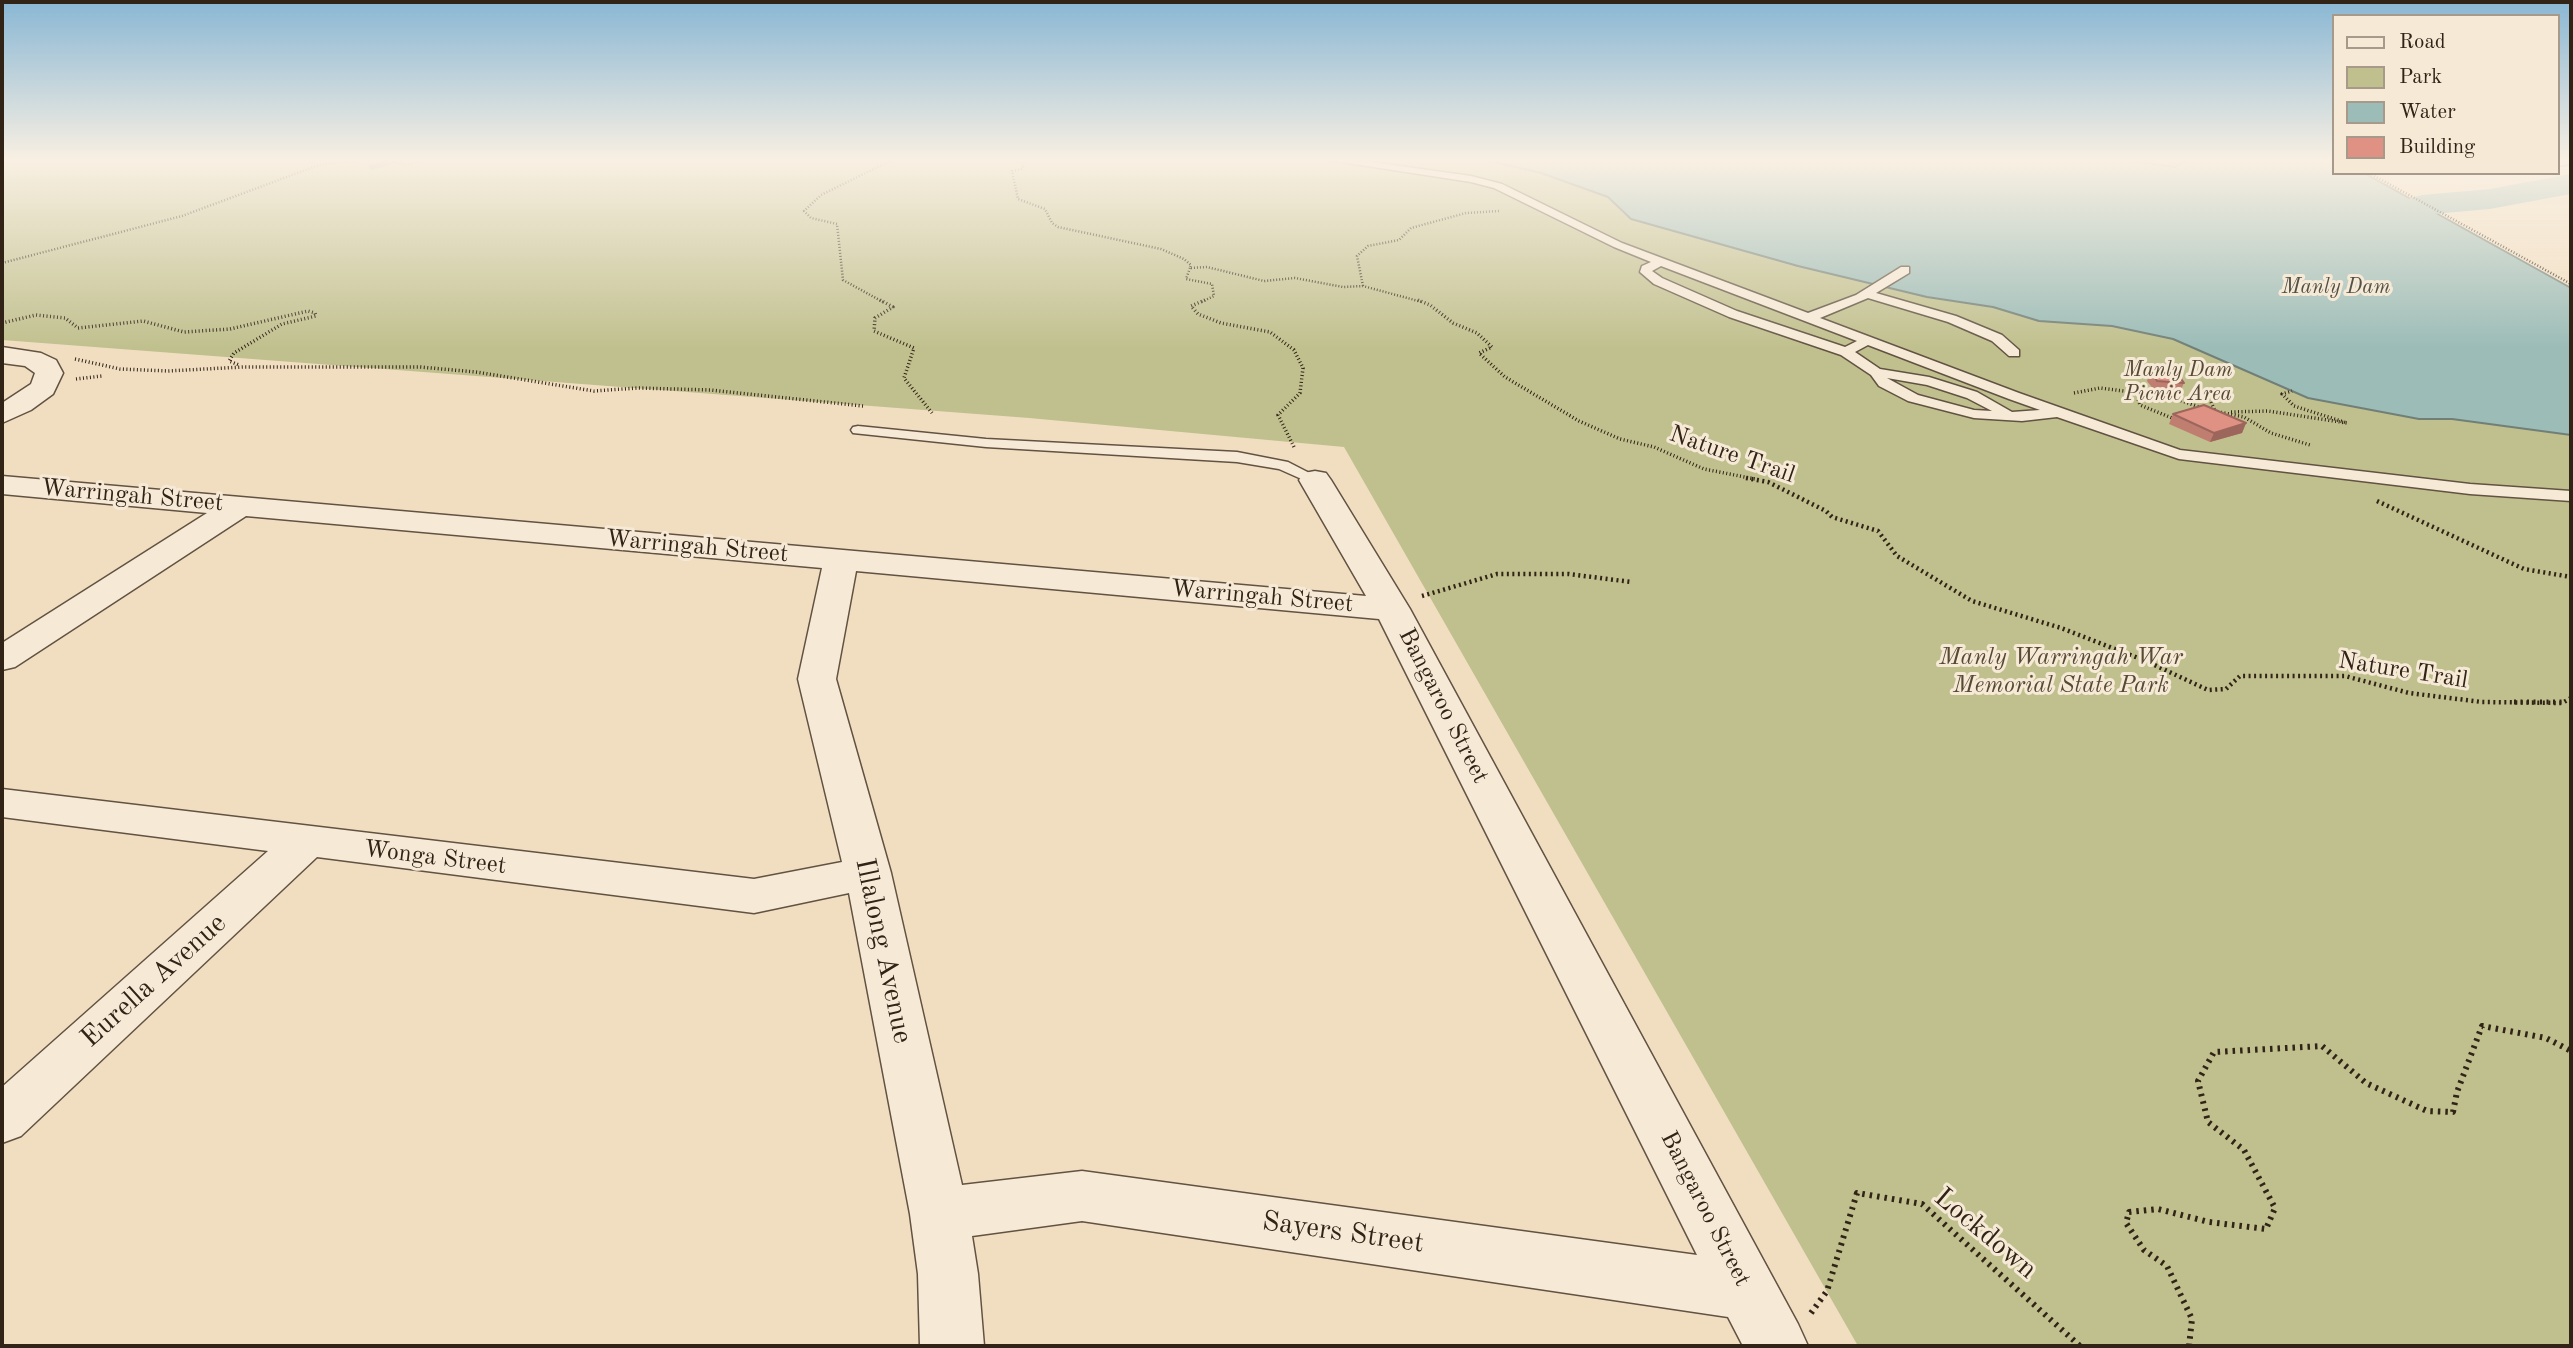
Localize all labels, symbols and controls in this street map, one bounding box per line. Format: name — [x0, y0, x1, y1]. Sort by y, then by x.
legend — [2332, 14, 2559, 175]
text: Road — [2399, 32, 2446, 53]
text: Park — [2399, 67, 2442, 88]
text: Water — [2399, 102, 2456, 123]
text: Building — [2399, 137, 2475, 158]
water label: Manly Dam — [2282, 274, 2390, 300]
park label: Manly Dam Picnic Area — [2124, 357, 2232, 407]
street label: Nature Trail — [1665, 420, 1799, 490]
street label: Warringah Street — [40, 474, 224, 518]
street label: Warringah Street — [605, 525, 789, 569]
street label: Warringah Street — [1170, 575, 1354, 619]
street label: Bangaroo Street — [1392, 624, 1494, 788]
park label: Manly Warringah War Memorial State Park — [1939, 644, 2183, 700]
street label: Nature Trail — [2336, 647, 2470, 695]
street label: Wonga Street — [362, 835, 508, 881]
street label: Illalong Avenue — [847, 855, 919, 1047]
street label: Eurella Avenue — [74, 907, 234, 1055]
street label: Bangaroo Street — [1654, 1127, 1756, 1291]
street label: Lockdown — [1927, 1181, 2043, 1287]
street label: Sayers Street — [1260, 1205, 1426, 1261]

